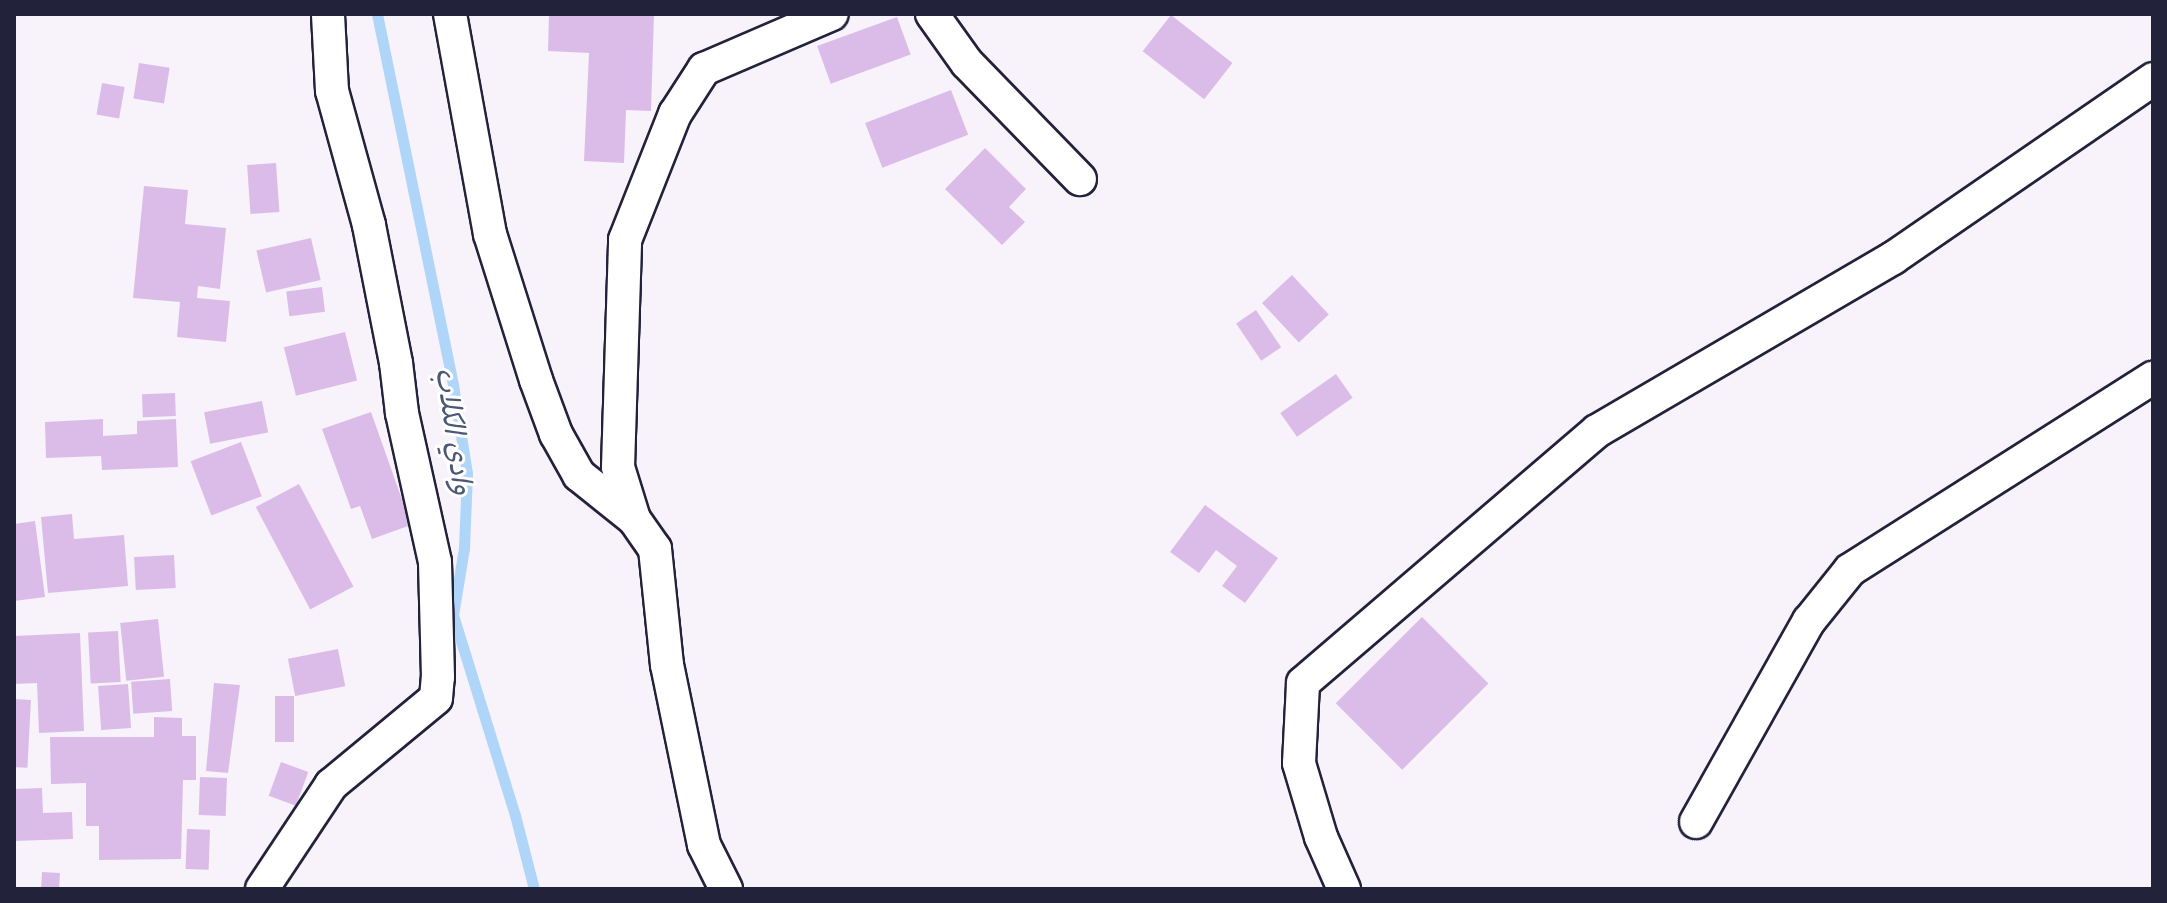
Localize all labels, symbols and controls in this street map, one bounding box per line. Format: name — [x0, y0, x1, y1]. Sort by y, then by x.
water label: وادي الكلاب — [428, 365, 480, 497]

